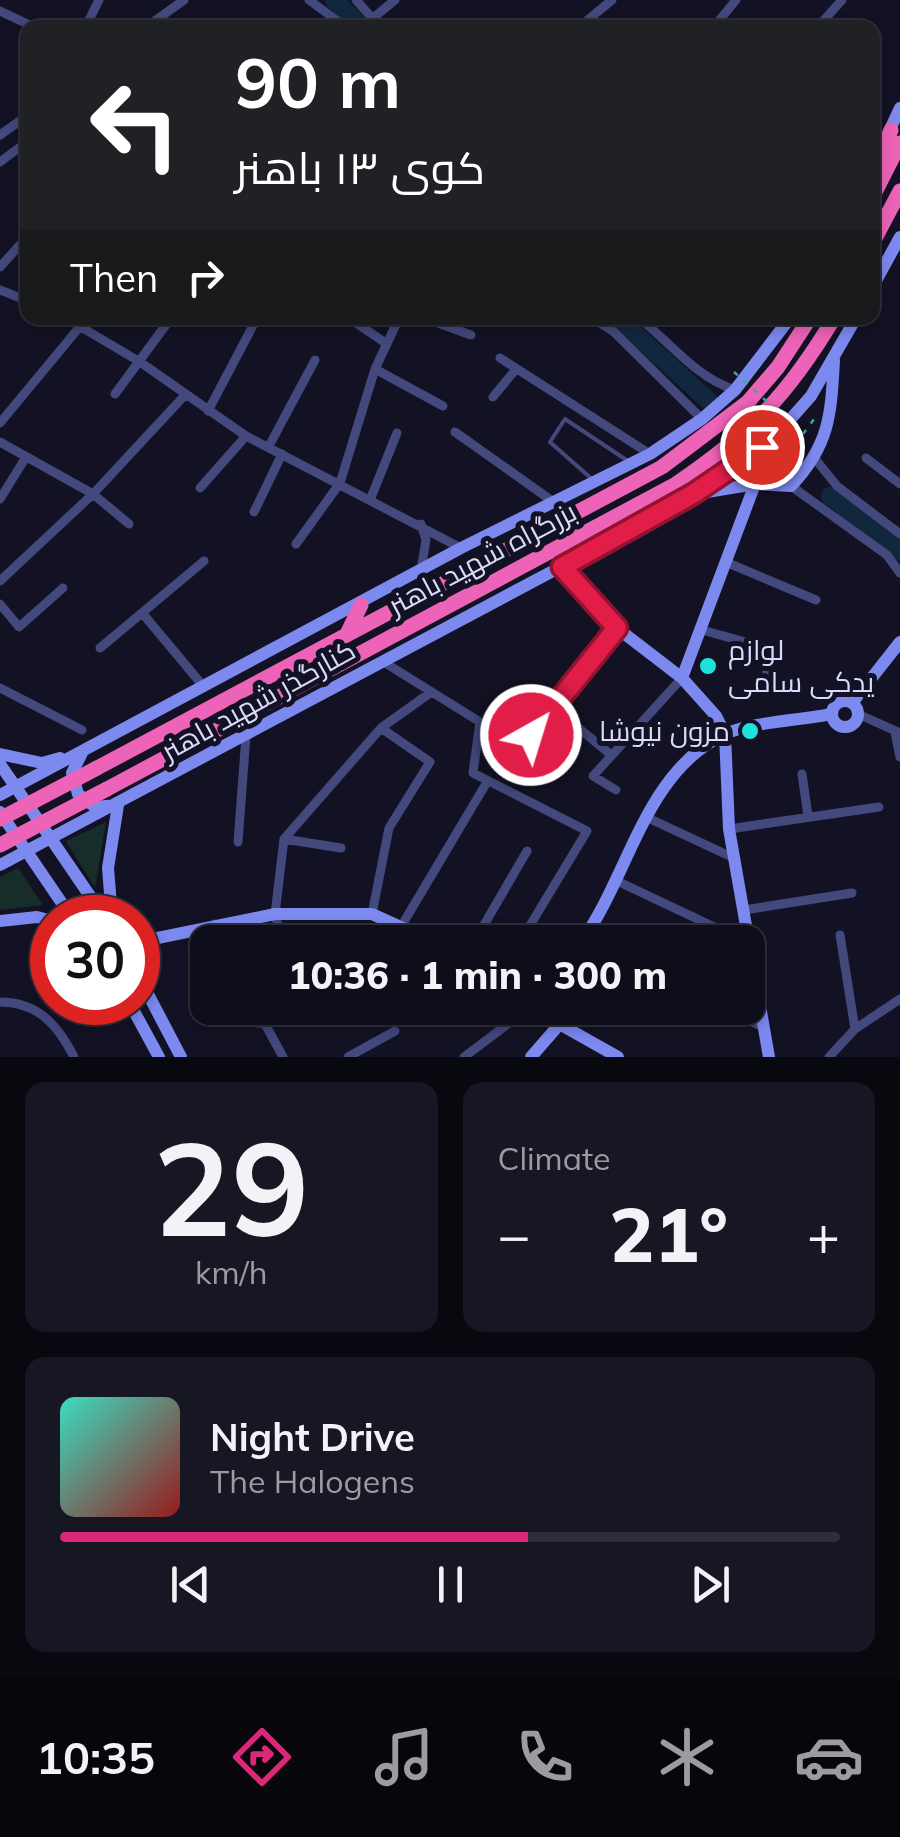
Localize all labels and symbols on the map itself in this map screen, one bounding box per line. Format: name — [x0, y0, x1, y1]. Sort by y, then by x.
pin — [720, 405, 805, 490]
street label: بزرگراه شهید باهنر — [380, 493, 582, 623]
street label: کنارگذر شهید باهنر — [153, 632, 361, 768]
place label: لوازم یدکی سامی — [728, 632, 875, 699]
marker: لوازم یدکی سامی — [697, 655, 719, 677]
position arrow — [479, 683, 583, 787]
place label: مزون نیوشا — [599, 713, 730, 748]
marker: مزون نیوشا — [739, 720, 761, 742]
speed limit sign: 30 — [30, 895, 160, 1025]

